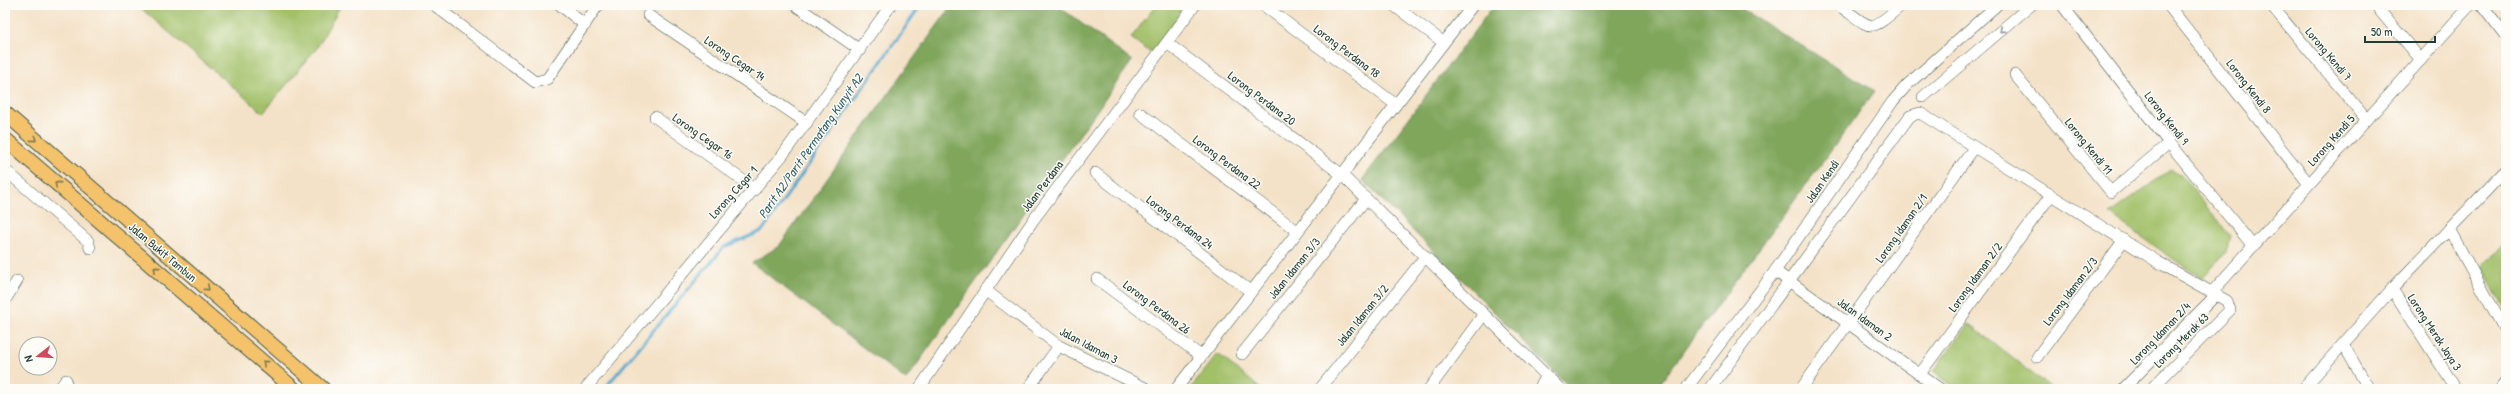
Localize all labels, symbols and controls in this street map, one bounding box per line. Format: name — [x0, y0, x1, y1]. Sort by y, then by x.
scale bar — [2365, 18, 2435, 44]
street label: Lorong Perdana 18 — [1310, 20, 1384, 82]
text: 50 m — [2371, 23, 2392, 40]
street label: Lorong Kendi 7 — [2302, 24, 2356, 84]
one-way arrow — [1999, 26, 2007, 33]
street label: Lorong Cegar 14 — [701, 31, 769, 85]
street label: Lorong Kendi 8 — [2223, 56, 2275, 116]
street label: Lorong Perdana 20 — [1225, 67, 1299, 129]
water label: Parit A2/Parit Permatang Kunyit A2 — [753, 69, 869, 222]
street label: Lorong Kendi 9 — [2141, 88, 2194, 149]
street label: Lorong Cegar 16 — [669, 109, 737, 163]
street label: Lorong Kendi 5 — [2303, 111, 2359, 169]
street label: Lorong Kendi 11 — [2061, 114, 2117, 178]
street label: Lorong Perdana 22 — [1190, 131, 1265, 193]
one-way arrow — [30, 134, 37, 141]
street label: Jalan Kendi — [1801, 156, 1843, 206]
street label: Jalan Perdana — [1017, 157, 1067, 215]
street label: Lorong Cegar 1 — [705, 162, 761, 222]
one-way arrow — [54, 182, 62, 189]
street label: Lorong Idaman 2/1 — [1871, 190, 1931, 266]
street label: Lorong Perdana 24 — [1143, 191, 1217, 253]
street label: Jalan Bukit Tambun — [125, 218, 201, 286]
street label: Jalan Idaman 3/3 — [1264, 234, 1324, 302]
street label: Lorong Idaman 2/2 — [1944, 239, 2006, 315]
street label: Lorong Idaman 2/3 — [2039, 253, 2101, 329]
one-way arrow — [153, 267, 160, 274]
street label: Lorong Perdana 26 — [1120, 276, 1194, 338]
street label: Jalan Idaman 3/2 — [1332, 280, 1392, 349]
one-way arrow — [202, 284, 209, 291]
street label: Lorong Merak Jaya 3 — [2404, 290, 2466, 374]
street label: Jalan Idaman 2 — [1834, 293, 1896, 345]
street label: Lorong Idaman 2/4 — [2126, 298, 2194, 368]
street label: Lorong Merak 63 — [2150, 309, 2212, 371]
street label: Jalan Idaman 3 — [1057, 323, 1121, 367]
north arrow — [18, 336, 58, 376]
text: N — [21, 354, 36, 364]
one-way arrow — [262, 361, 269, 368]

